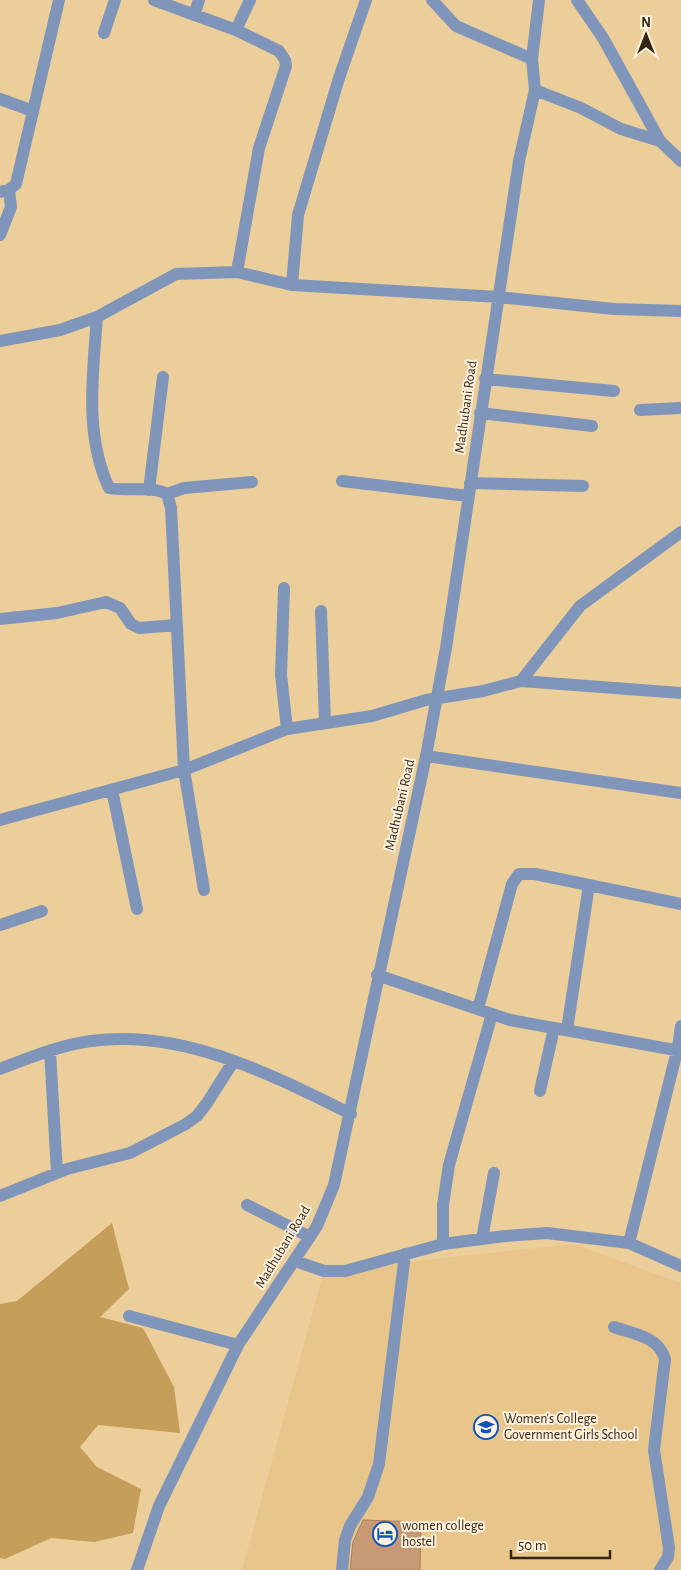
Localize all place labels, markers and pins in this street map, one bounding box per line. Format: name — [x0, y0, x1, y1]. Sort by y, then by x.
place label: Women's College Government Girls School — [504, 1412, 638, 1442]
school or university icon: Women's College Government Girls School — [473, 1414, 499, 1440]
place label: women college hostel — [402, 1519, 484, 1549]
hotel icon: women college hostel — [372, 1521, 398, 1547]

